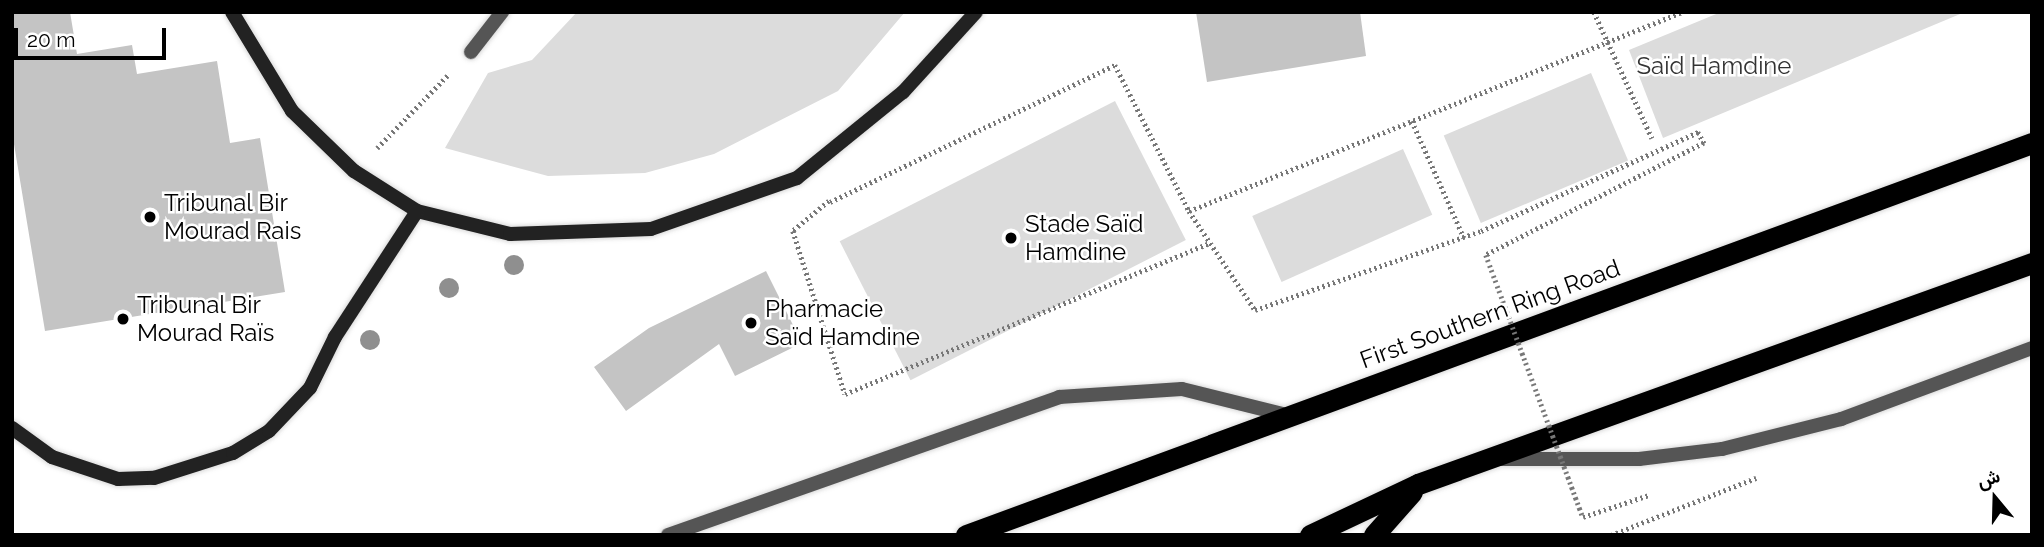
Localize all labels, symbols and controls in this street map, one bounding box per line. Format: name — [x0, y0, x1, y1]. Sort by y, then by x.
scale bar — [18, 14, 170, 58]
text: 20 m — [27, 27, 75, 52]
park label: Saïd Hamdine — [1637, 52, 1791, 80]
place label: Tribunal Bir Mourad Rais — [164, 189, 301, 245]
marker: Tribunal Bir Mourad Rais — [142, 209, 158, 225]
place label: Stade Saïd Hamdine — [1025, 210, 1143, 266]
marker: Stade Saïd Hamdine — [1003, 230, 1019, 246]
street label: First Southern Ring Road — [1356, 254, 1624, 374]
place label: Tribunal Bir Mourad Raïs — [137, 291, 274, 347]
place label: Pharmacie Saïd Hamdine — [765, 295, 920, 351]
marker: Tribunal Bir Mourad Raïs — [115, 311, 131, 327]
marker: Pharmacie Saïd Hamdine — [743, 315, 759, 331]
north arrow — [1960, 463, 2030, 533]
text: ش — [1974, 464, 2003, 492]

